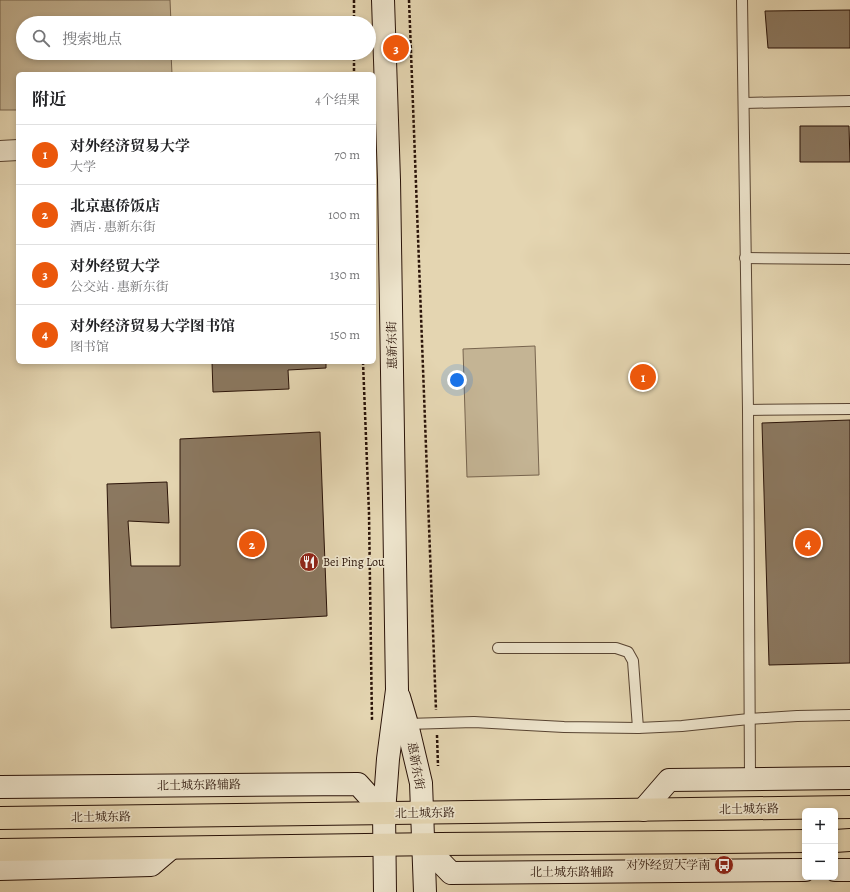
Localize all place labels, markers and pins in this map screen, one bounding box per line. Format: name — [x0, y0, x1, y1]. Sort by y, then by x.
pin: 3 — [383, 33, 409, 63]
pin: 1 — [630, 362, 656, 392]
pin: 4 — [795, 528, 821, 558]
pin: 2 — [239, 529, 265, 559]
restaurant icon: Bei Ping Lou — [298, 551, 320, 573]
place label: Bei Ping Lou — [323, 554, 385, 570]
bus stop icon: 对外经贸大学南 — [713, 854, 735, 876]
place label: 对外经贸大学南 — [626, 857, 710, 873]

